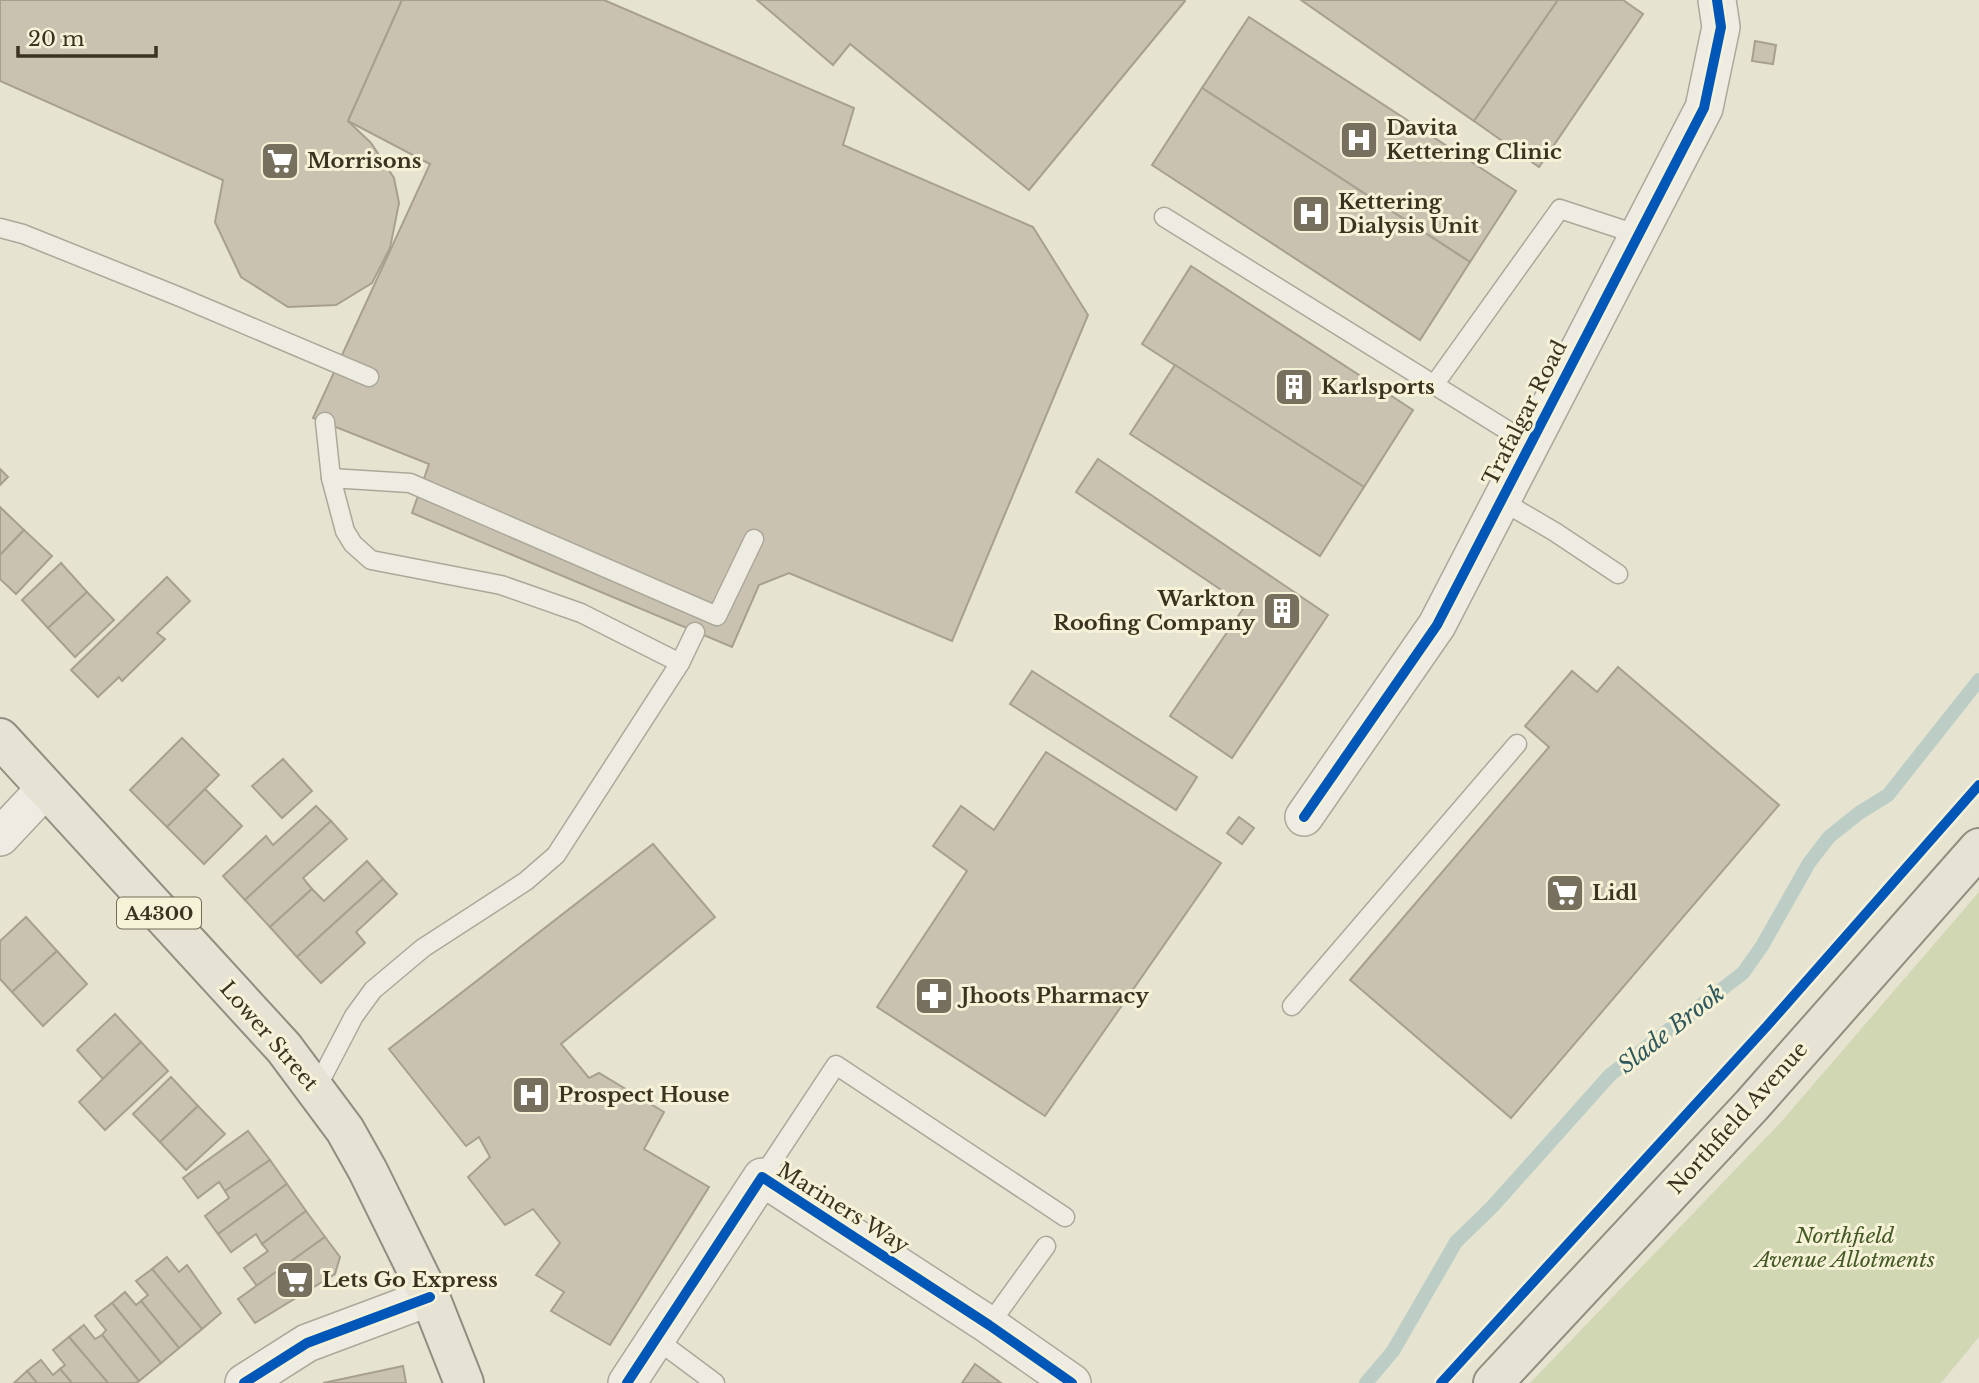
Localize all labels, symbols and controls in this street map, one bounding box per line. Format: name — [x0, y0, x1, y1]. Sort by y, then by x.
scale bar — [18, 14, 156, 58]
text: 20 m — [28, 26, 85, 52]
place label: Davita Kettering Clinic — [1386, 115, 1562, 165]
hospital icon: Davita Kettering Clinic — [1338, 119, 1380, 161]
supermarket icon: Morrisons — [259, 140, 301, 182]
place label: Morrisons — [307, 148, 422, 174]
place label: Kettering Dialysis Unit — [1338, 189, 1479, 239]
hospital icon: Kettering Dialysis Unit — [1290, 193, 1332, 235]
street label: Trafalgar Road — [1477, 336, 1573, 490]
building icon: Karlsports — [1273, 366, 1315, 408]
place label: Karlsports — [1321, 374, 1435, 400]
place label: Warkton Roofing Company — [1053, 586, 1255, 636]
building icon: Warkton Roofing Company — [1261, 590, 1303, 632]
supermarket icon: Lidl — [1544, 872, 1586, 914]
place label: Lidl — [1592, 880, 1638, 906]
road number: A4300 — [117, 897, 201, 928]
pharmacy icon: Jhoots Pharmacy — [913, 975, 955, 1017]
street label: Lower Street — [214, 976, 324, 1096]
water label: Slade Brook — [1612, 979, 1730, 1079]
place label: Jhoots Pharmacy — [957, 983, 1149, 1009]
street label: Northfield Avenue — [1663, 1036, 1813, 1200]
hospital icon: Prospect House — [510, 1074, 552, 1116]
place label: Prospect House — [558, 1082, 730, 1108]
street label: Mariners Way — [772, 1157, 914, 1259]
park label: Northfield Avenue Allotments — [1752, 1223, 1935, 1273]
supermarket icon: Lets Go Express — [274, 1259, 316, 1301]
place label: Lets Go Express — [322, 1267, 498, 1293]

